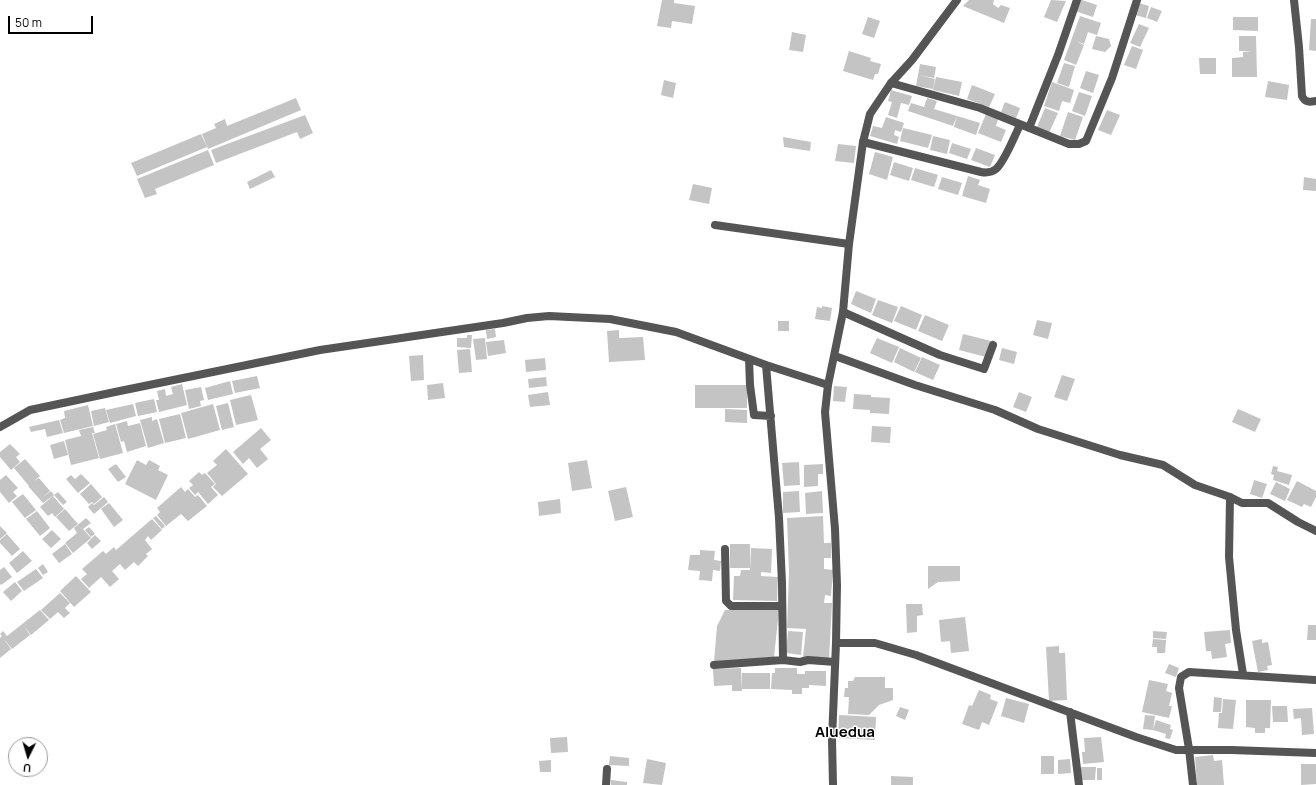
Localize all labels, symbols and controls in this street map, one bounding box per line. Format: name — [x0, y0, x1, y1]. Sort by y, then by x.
scale bar — [10, 8, 95, 34]
text: 50 m — [15, 14, 42, 31]
district label: Aluedua — [815, 724, 875, 742]
north arrow — [8, 737, 48, 777]
text: U — [22, 761, 32, 776]

